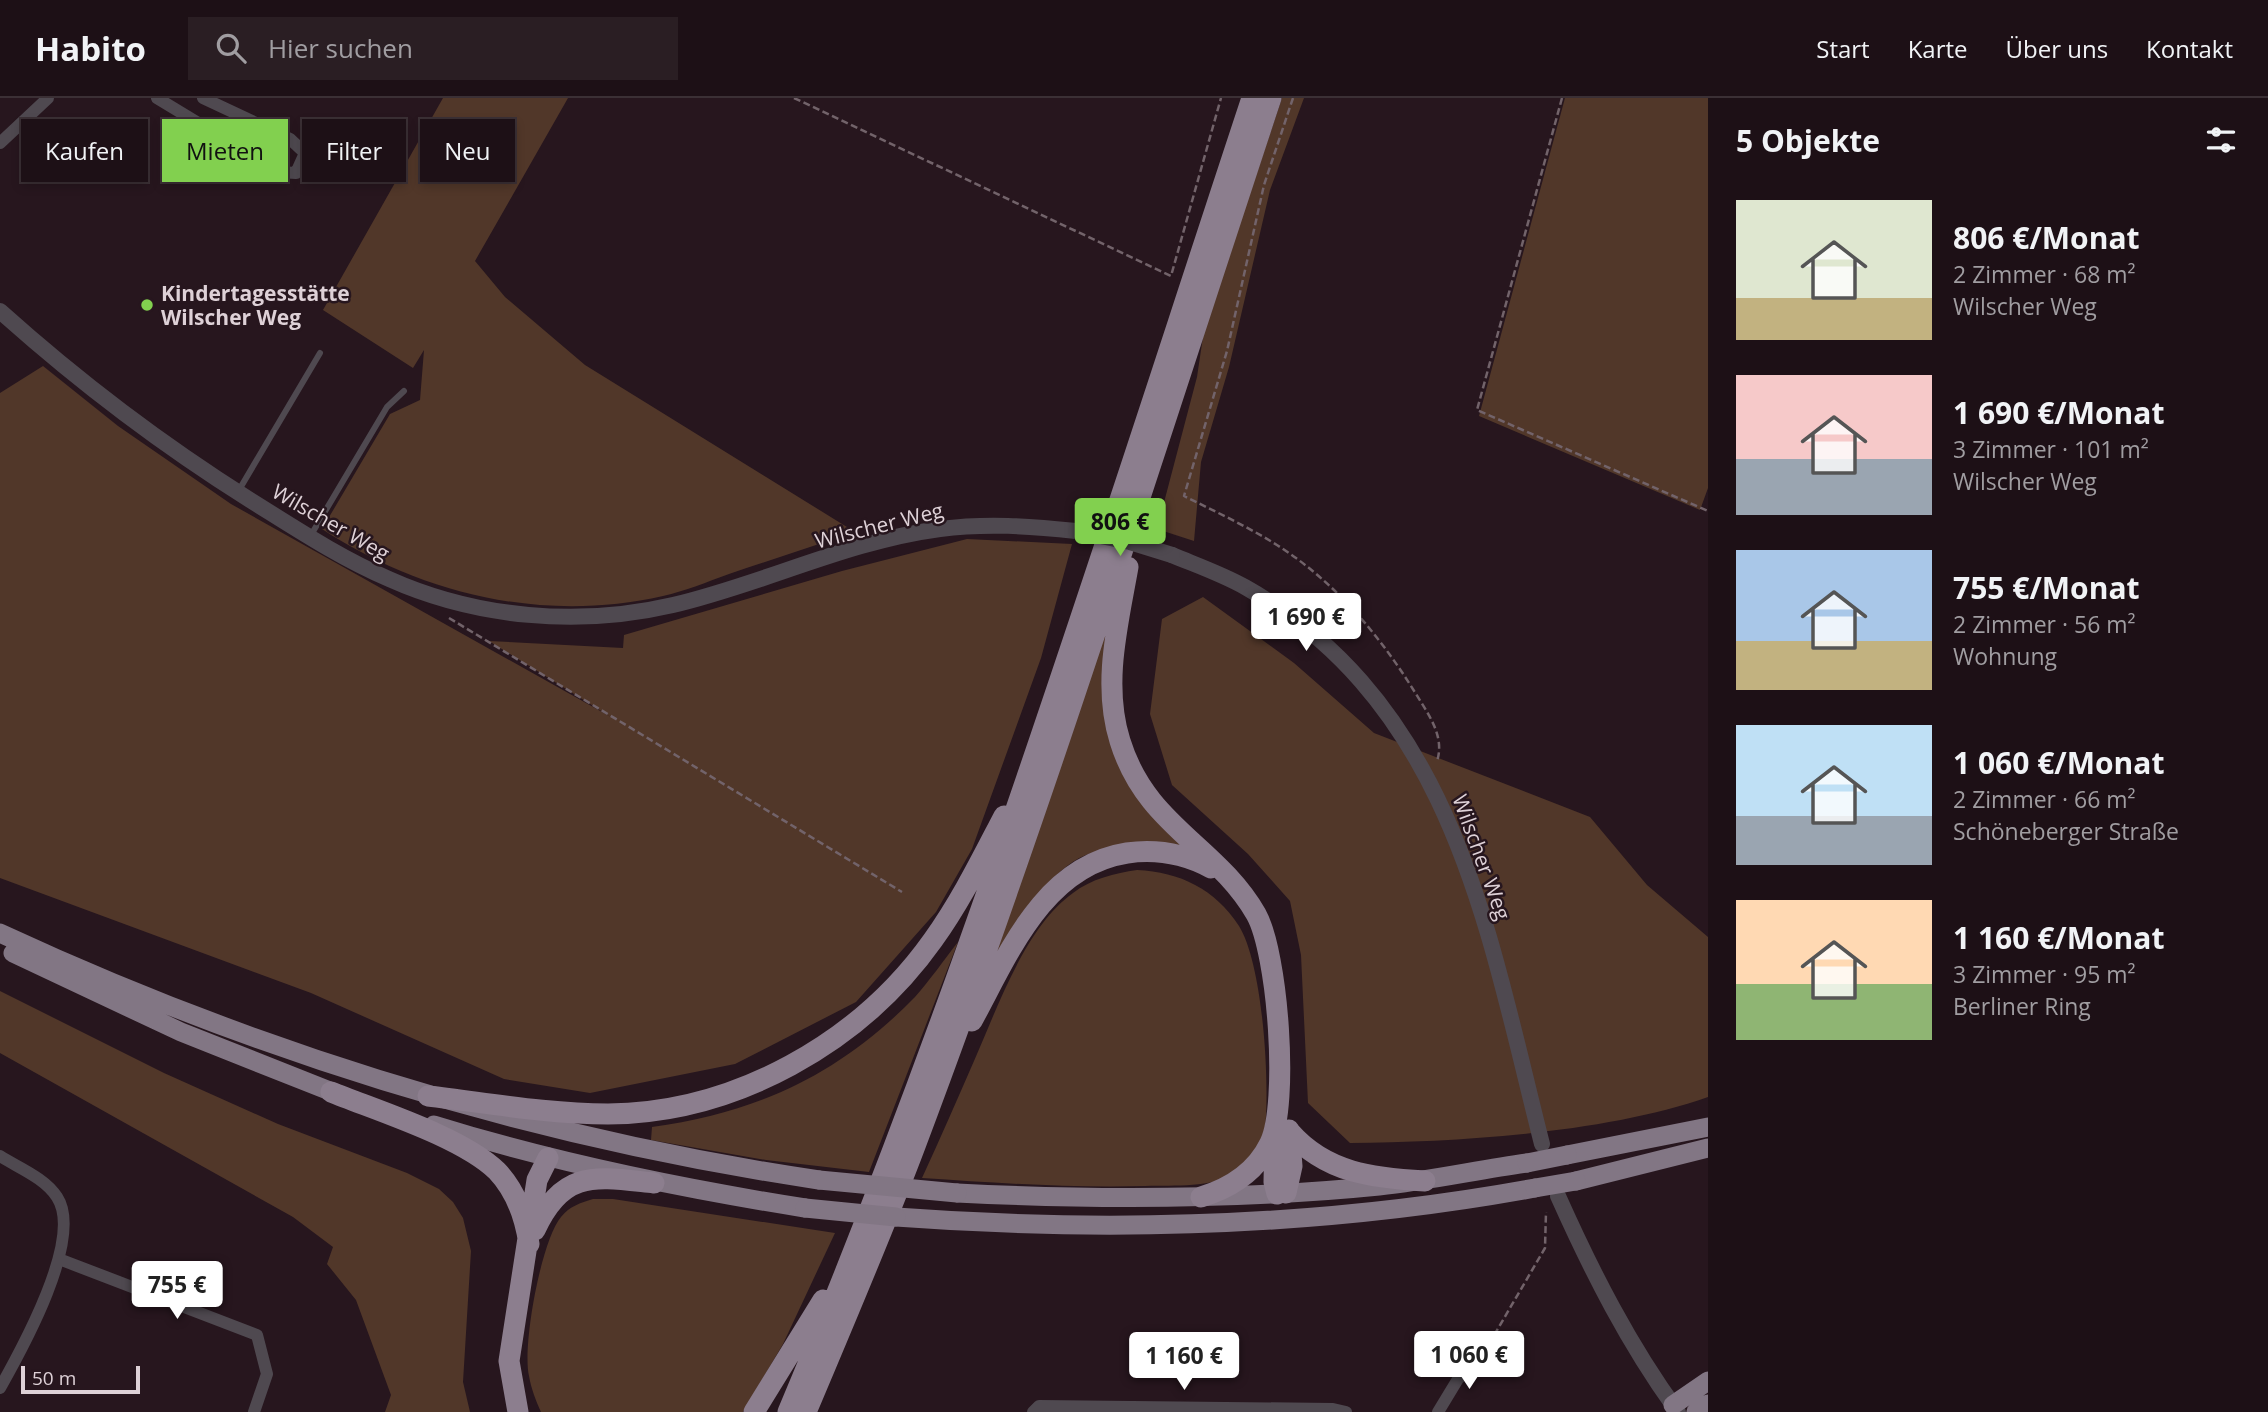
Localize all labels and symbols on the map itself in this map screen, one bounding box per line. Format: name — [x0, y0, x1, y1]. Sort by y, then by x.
place label: Kindertagesstätte Wilscher Weg — [161, 279, 350, 331]
marker: Kindertagesstätte Wilscher Weg — [139, 297, 155, 313]
street label: Wilscher Weg — [267, 477, 395, 567]
street label: Wilscher Weg — [812, 496, 946, 554]
pin: 806 € — [1071, 498, 1169, 558]
pin: 1 690 € — [1241, 594, 1371, 653]
street label: Wilscher Weg — [1446, 790, 1518, 924]
pin: 755 € — [128, 1262, 226, 1321]
pin: 1 160 € — [1119, 1332, 1249, 1392]
pin: 1 060 € — [1404, 1332, 1534, 1391]
scale bar — [21, 1363, 140, 1395]

